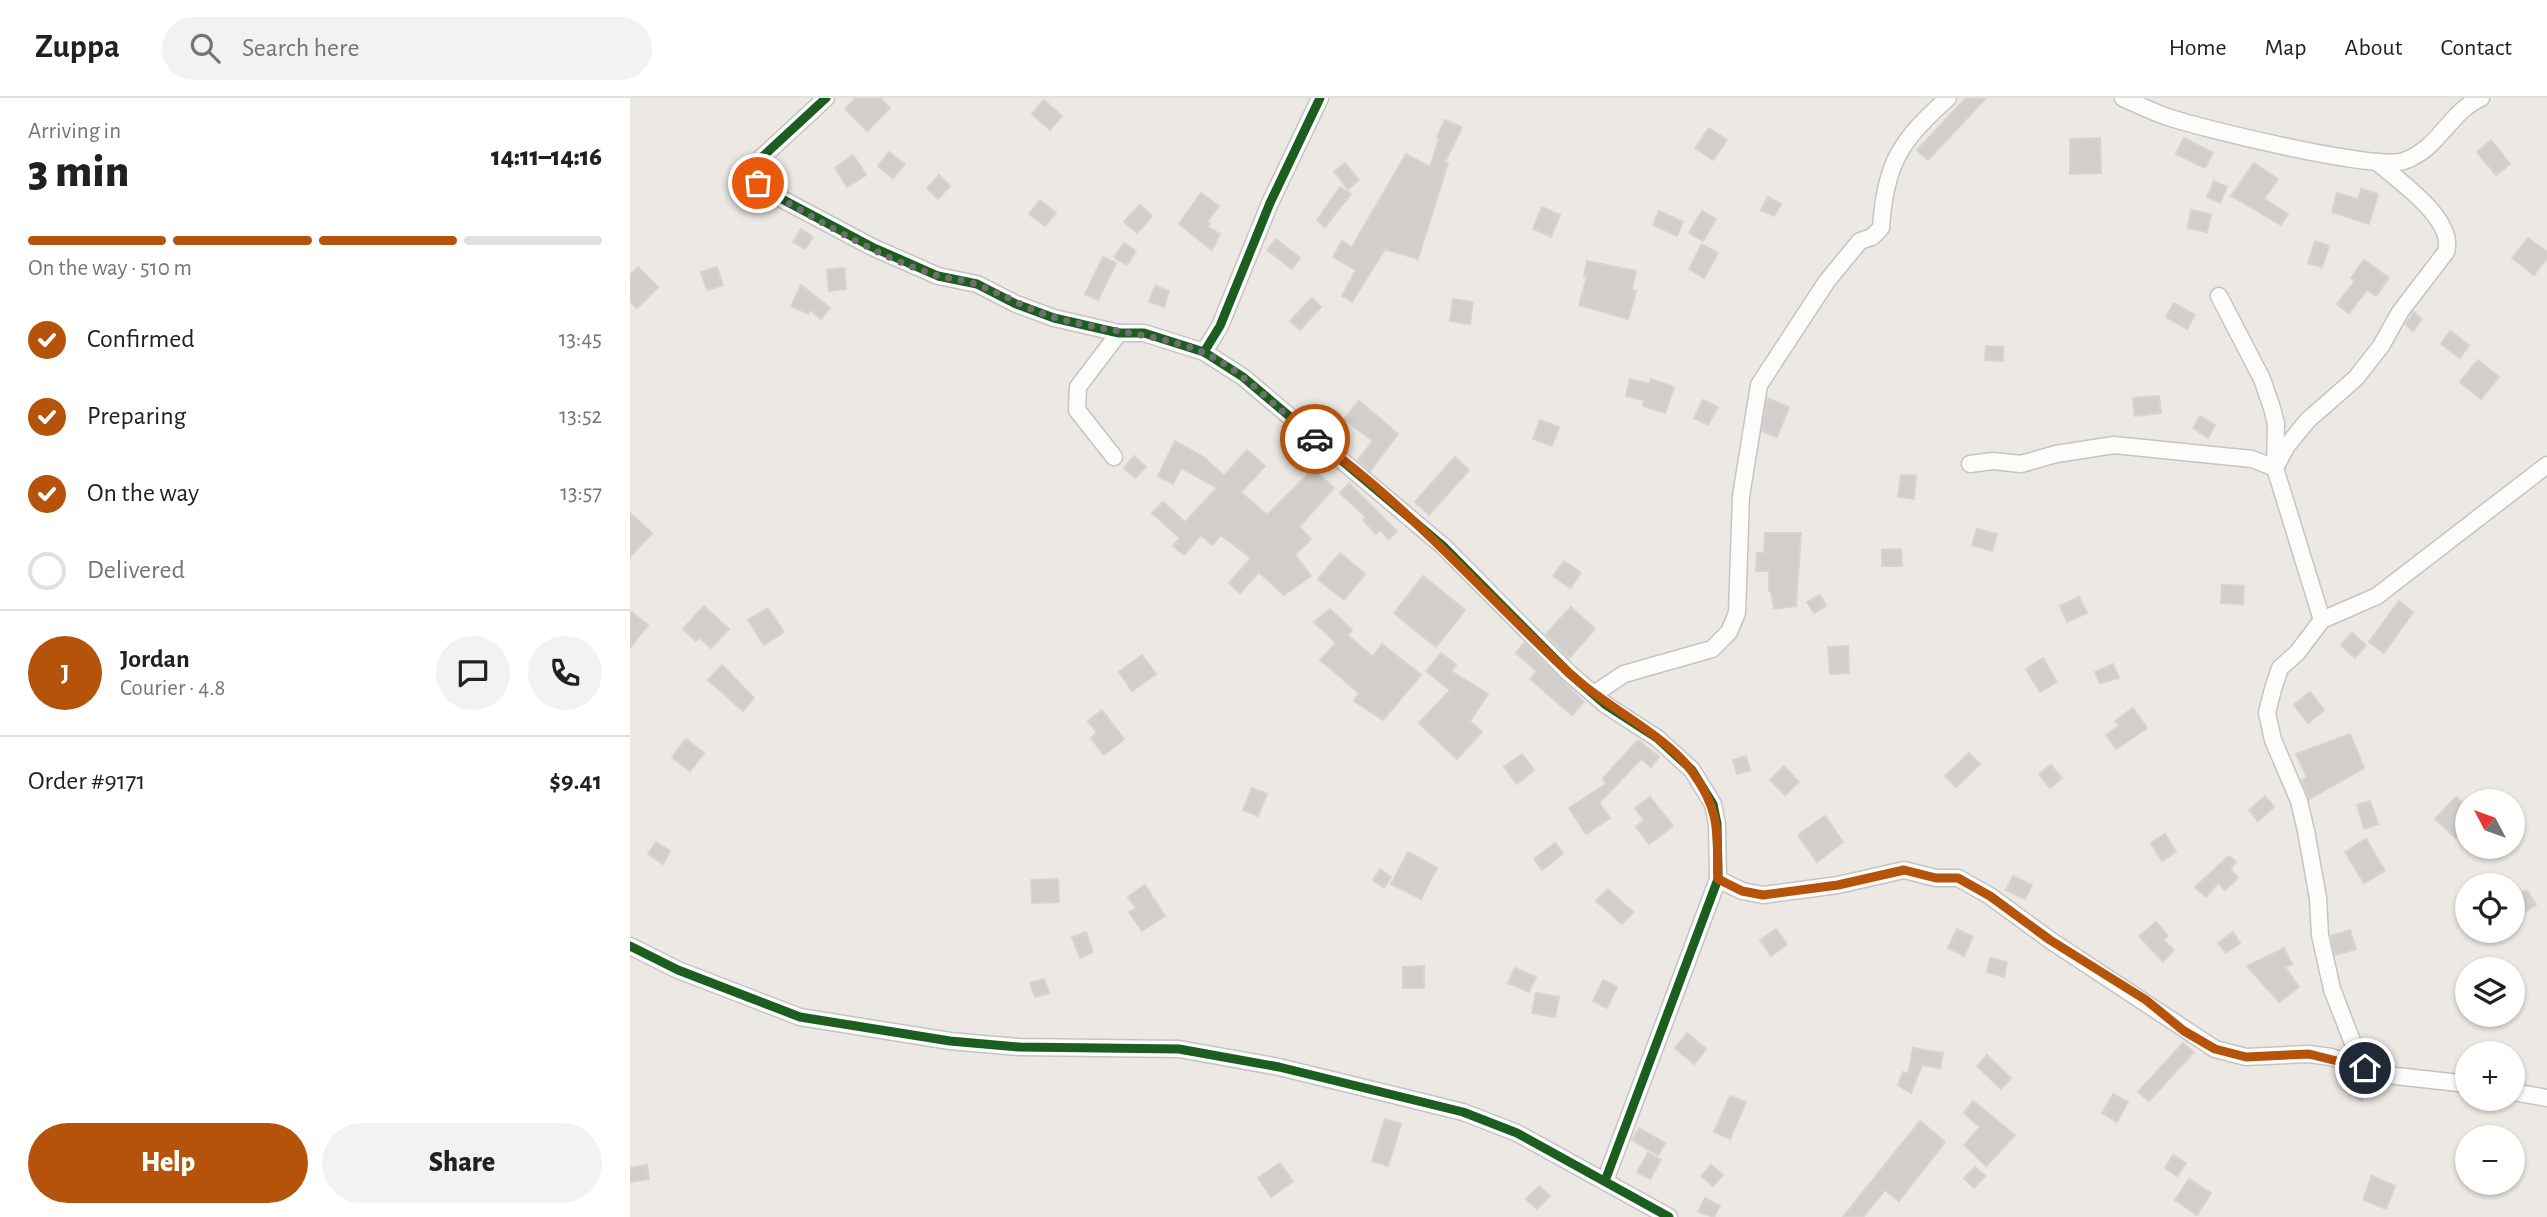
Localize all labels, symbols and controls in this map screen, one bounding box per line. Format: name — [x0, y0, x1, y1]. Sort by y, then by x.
search box — [162, 17, 652, 80]
icon: search — [186, 29, 224, 67]
text: Zuppa — [35, 31, 120, 64]
text: Search here — [242, 35, 359, 61]
text: Home — [2169, 36, 2227, 60]
text: Map — [2265, 36, 2307, 60]
text: About — [2345, 36, 2402, 60]
text: Contact — [2440, 36, 2512, 60]
text: Arriving in — [28, 120, 121, 143]
text: 14:11–14:16 — [491, 144, 602, 170]
text: 3 min — [28, 149, 129, 195]
pin — [728, 153, 788, 213]
icon: bag — [739, 164, 777, 202]
text: On the way · 510 m — [28, 257, 192, 280]
icon: check — [28, 321, 66, 359]
text: Confirmed — [87, 326, 195, 352]
text: 13:45 — [559, 328, 602, 351]
icon: check — [28, 398, 66, 436]
text: Preparing — [87, 403, 186, 429]
courier — [1280, 404, 1350, 474]
text: 13:52 — [559, 405, 602, 428]
icon: car — [1296, 420, 1334, 458]
icon: check — [28, 475, 66, 513]
text: On the way — [87, 480, 199, 506]
text: 13:57 — [560, 482, 602, 505]
text: Delivered — [87, 557, 185, 583]
button: chat — [436, 636, 510, 710]
button: phone — [528, 636, 602, 710]
text: Jordan — [120, 646, 190, 672]
text: J — [61, 660, 69, 686]
text: Courier · 4.8 — [120, 677, 225, 700]
text: Order #9171 — [28, 768, 145, 794]
text: $9.41 — [549, 768, 602, 794]
north arrow — [2455, 789, 2525, 859]
map controls — [2455, 789, 2525, 1195]
button: locate — [2455, 873, 2525, 943]
button: layers — [2455, 957, 2525, 1027]
pin — [2335, 1038, 2395, 1098]
button: + — [2455, 1041, 2525, 1111]
icon: home — [2346, 1049, 2384, 1087]
button: Help — [28, 1123, 308, 1203]
button: Share — [322, 1123, 602, 1203]
button: − — [2455, 1125, 2525, 1195]

